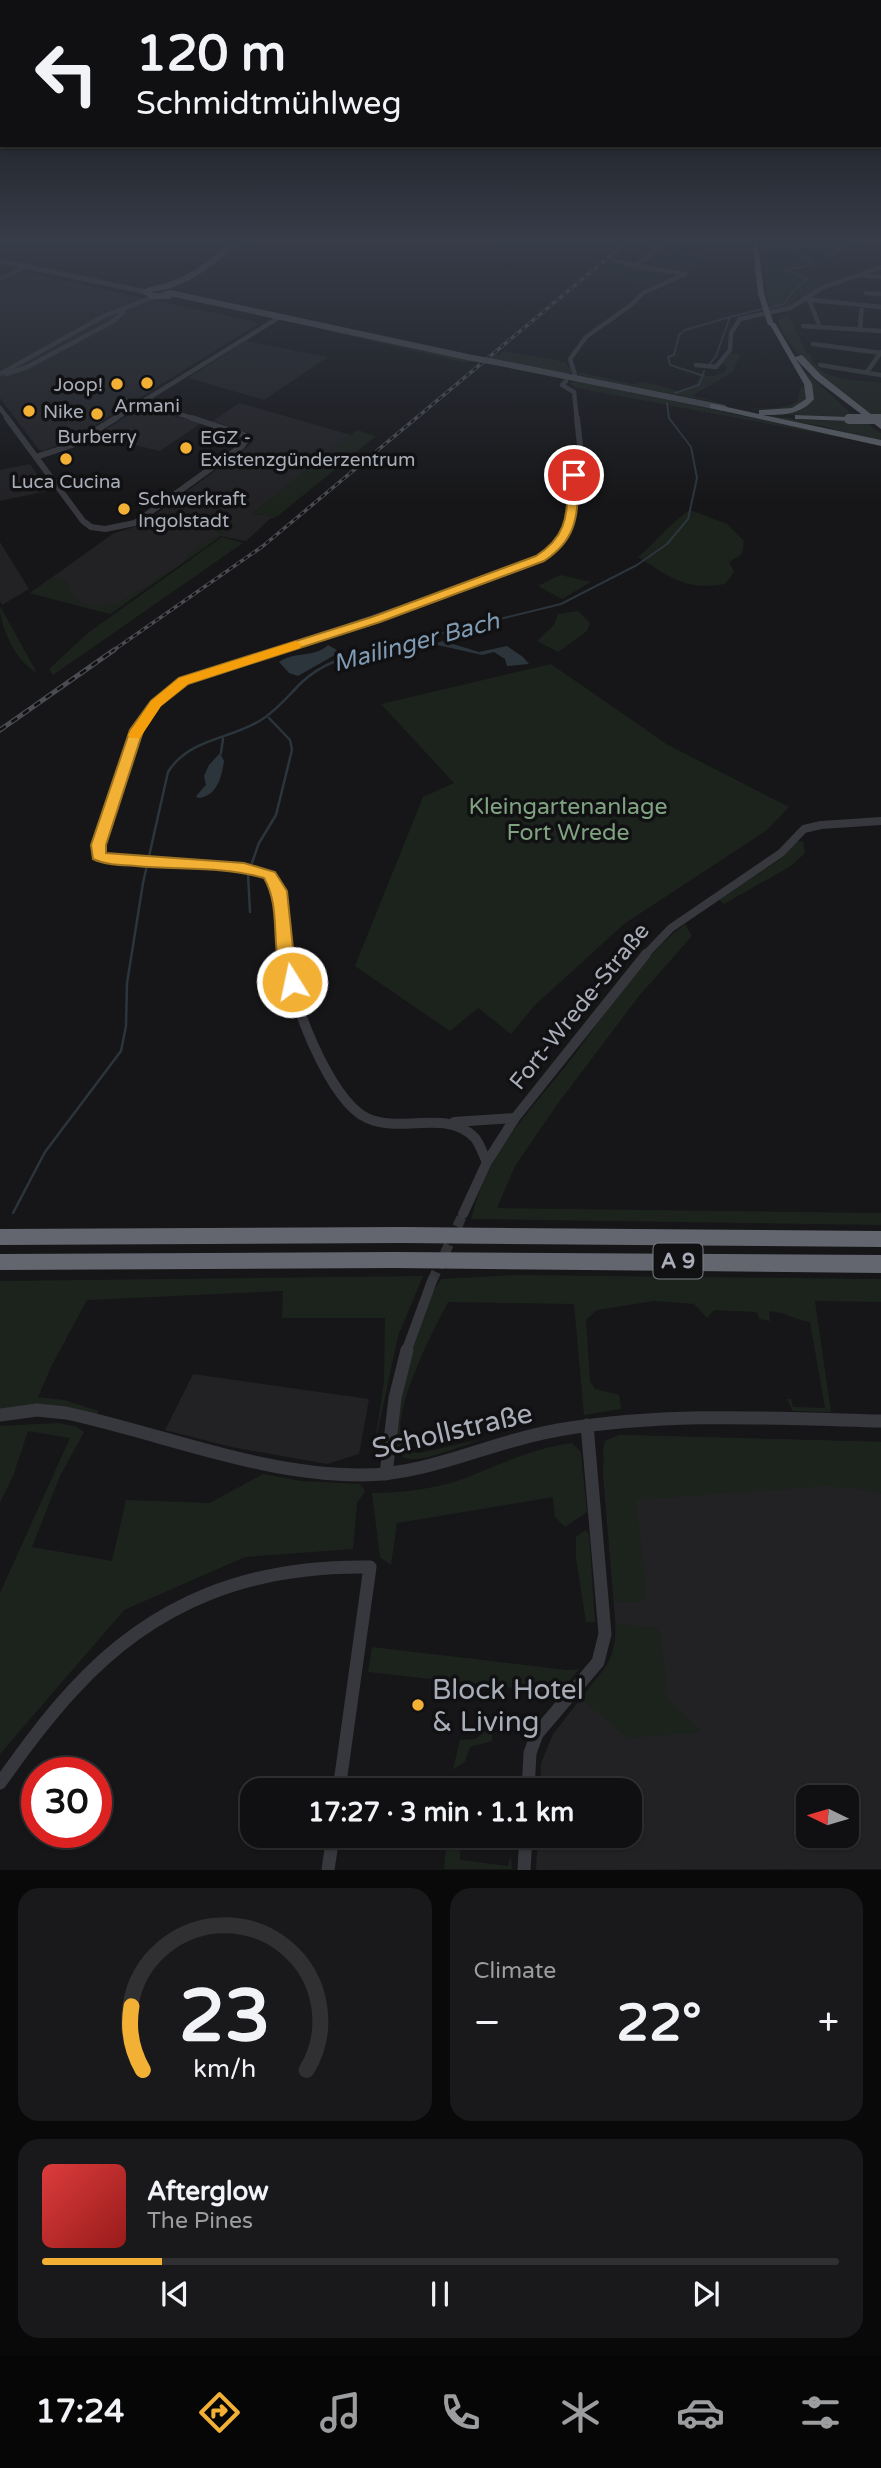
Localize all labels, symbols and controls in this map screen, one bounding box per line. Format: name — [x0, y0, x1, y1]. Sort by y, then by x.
text: 120 m — [136, 25, 286, 84]
icon: left — [21, 28, 112, 119]
text: Schmidtmühlweg — [136, 85, 402, 123]
place label: Joop! — [54, 374, 103, 396]
marker: Armani — [139, 375, 155, 391]
marker: Joop! — [109, 376, 125, 392]
place label: Armani — [114, 395, 180, 417]
place label: Nike — [43, 401, 84, 423]
marker: Nike — [21, 403, 37, 419]
marker: Burberry — [89, 406, 105, 422]
place label: Burberry — [57, 426, 137, 448]
place label: EGZ - Existenzgünderzentrum — [200, 427, 415, 471]
marker: EGZ - Existenzgünderzentrum — [178, 440, 194, 456]
pin — [544, 445, 604, 505]
marker: Luca Cucina — [58, 451, 74, 467]
icon: arrive — [555, 456, 593, 494]
place label: Luca Cucina — [11, 471, 121, 493]
place label: Schwerkraft Ingolstadt — [138, 488, 247, 532]
marker: Schwerkraft Ingolstadt — [116, 501, 132, 517]
water label: Mailinger Bach — [330, 606, 504, 679]
park label: Kleingartenanlage Fort Wrede — [469, 793, 667, 847]
street label: Fort-Wrede-Straße — [504, 918, 656, 1096]
position arrow — [255, 945, 329, 1019]
road number: A 9 — [654, 1244, 702, 1278]
street label: Schollstraße — [369, 1396, 536, 1466]
place label: Block Hotel & Living — [432, 1673, 584, 1739]
marker: Block Hotel & Living — [410, 1697, 426, 1713]
speed limit sign: 30 — [21, 1757, 112, 1848]
north arrow — [796, 1785, 859, 1848]
map controls — [796, 1785, 859, 1848]
text: 17:27 · 3 min · 1.1 km — [308, 1797, 574, 1828]
text: Climate — [474, 1957, 556, 1985]
text: 23 — [179, 1974, 270, 2062]
text: 22° — [617, 1992, 702, 2055]
text: − — [474, 2000, 501, 2046]
text: + — [818, 2000, 839, 2046]
text: km/h — [193, 2054, 256, 2084]
text: Afterglow — [147, 2176, 269, 2207]
text: The Pines — [147, 2207, 253, 2235]
icon: previous — [156, 2275, 194, 2313]
icon: pause — [421, 2275, 459, 2313]
icon: next — [687, 2275, 725, 2313]
icon: directions — [195, 2388, 244, 2437]
icon: music — [316, 2388, 365, 2437]
icon: phone — [436, 2388, 485, 2437]
icon: climate — [556, 2388, 605, 2437]
icon: car — [676, 2388, 725, 2437]
icon: filters — [796, 2388, 845, 2437]
text: 17:24 — [36, 2393, 124, 2431]

